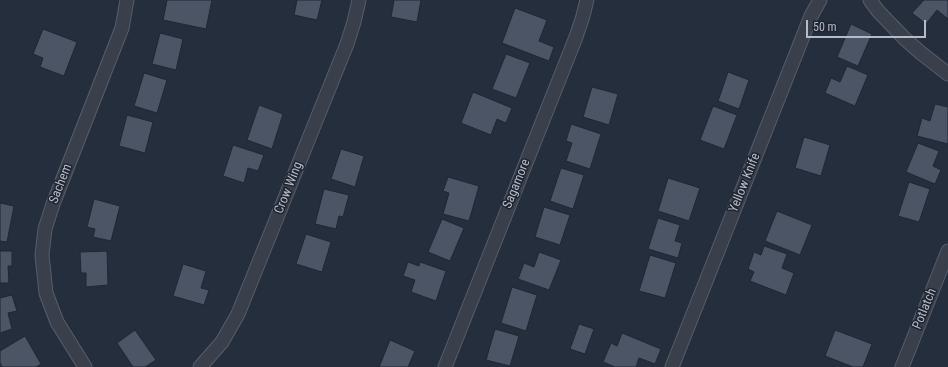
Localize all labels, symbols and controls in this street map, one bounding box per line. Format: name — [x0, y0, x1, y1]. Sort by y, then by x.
scale bar — [808, 12, 928, 38]
text: 50 m — [813, 20, 837, 34]
street label: Yellow Knife — [726, 151, 764, 215]
street label: Sagamore — [500, 157, 534, 211]
street label: Crow Wing — [272, 160, 306, 216]
street label: Sachem — [46, 162, 76, 206]
street label: Potlatch — [910, 286, 940, 332]

